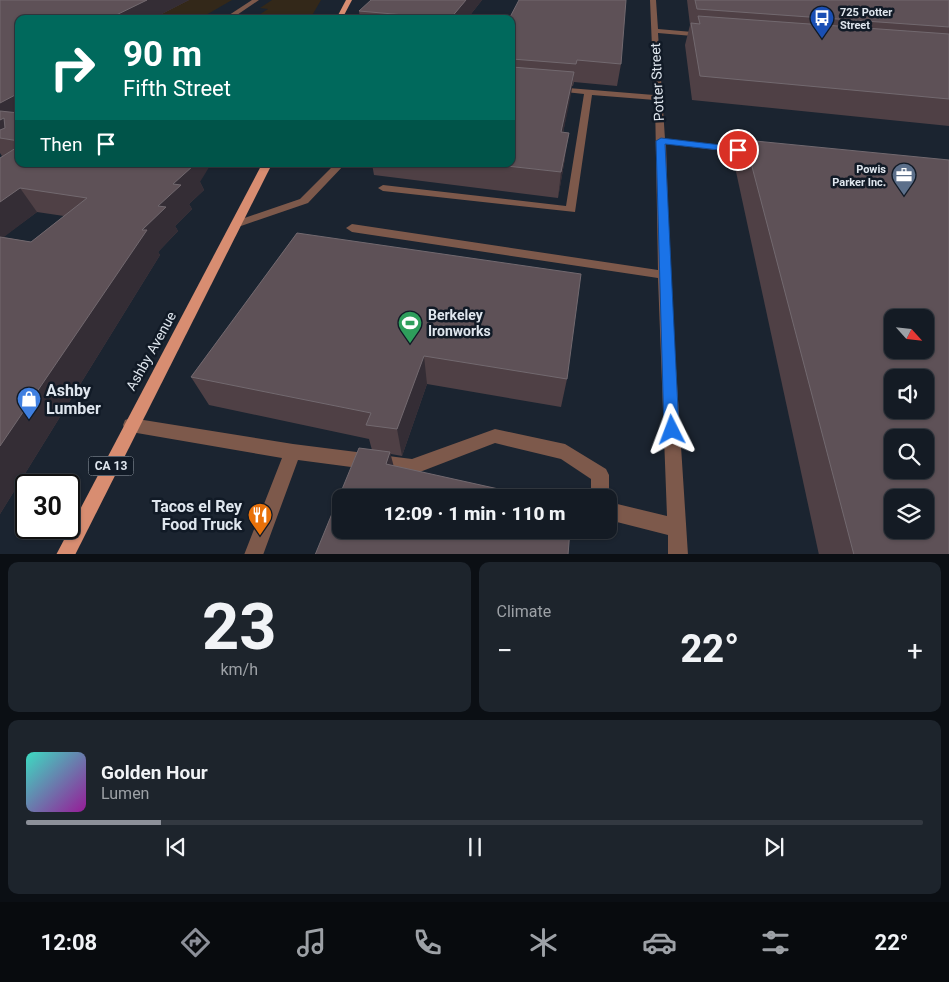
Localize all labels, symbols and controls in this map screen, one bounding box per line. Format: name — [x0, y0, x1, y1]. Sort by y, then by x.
bus stop icon: 725 Potter Street — [809, 5, 835, 39]
place label: 725 Potter Street — [840, 6, 892, 32]
text: 90 m — [123, 34, 202, 75]
icon: right — [40, 35, 105, 100]
street label: Potter Street — [647, 42, 667, 122]
text: Fifth Street — [123, 76, 231, 101]
pin — [717, 129, 759, 171]
icon: arrive — [92, 130, 120, 158]
text: Then — [40, 133, 82, 156]
icon: arrive — [724, 136, 752, 164]
office icon: Powis Parker Inc. — [891, 162, 917, 196]
place label: Powis Parker Inc. — [832, 163, 886, 189]
place label: Berkeley Ironworks — [428, 307, 491, 339]
street label: Ashby Avenue — [123, 309, 179, 393]
north arrow — [884, 309, 934, 359]
map controls — [884, 309, 934, 539]
sports icon: Berkeley Ironworks — [397, 310, 423, 344]
button: sound — [884, 369, 934, 419]
place label: Ashby Lumber — [46, 381, 101, 418]
shop icon: Ashby Lumber — [16, 386, 42, 420]
position arrow — [645, 403, 697, 455]
button: search — [884, 429, 934, 479]
road number: CA 13 — [88, 456, 134, 476]
speed limit sign: 30 — [15, 474, 80, 539]
button: layers — [884, 489, 934, 539]
place label: Tacos el Rey Food Truck — [151, 497, 243, 534]
restaurant icon: Tacos el Rey Food Truck — [247, 502, 273, 536]
text: 12:09 · 1 min · 110 m — [383, 502, 566, 525]
text: 23 — [202, 589, 277, 665]
text: Climate — [497, 602, 551, 621]
text: 22° — [680, 627, 739, 671]
text: − — [497, 634, 513, 667]
text: + — [907, 634, 923, 667]
text: km/h — [220, 660, 258, 679]
text: Golden Hour — [101, 761, 208, 784]
text: Lumen — [101, 784, 149, 803]
icon: previous — [162, 833, 190, 861]
icon: pause — [461, 833, 489, 861]
icon: next — [760, 833, 788, 861]
icon: directions — [178, 925, 213, 960]
icon: music — [294, 925, 329, 960]
icon: phone — [410, 925, 445, 960]
icon: climate — [526, 925, 561, 960]
icon: car — [642, 925, 677, 960]
icon: filters — [758, 925, 793, 960]
text: 12:08 — [41, 930, 97, 955]
text: 22° — [875, 930, 908, 955]

